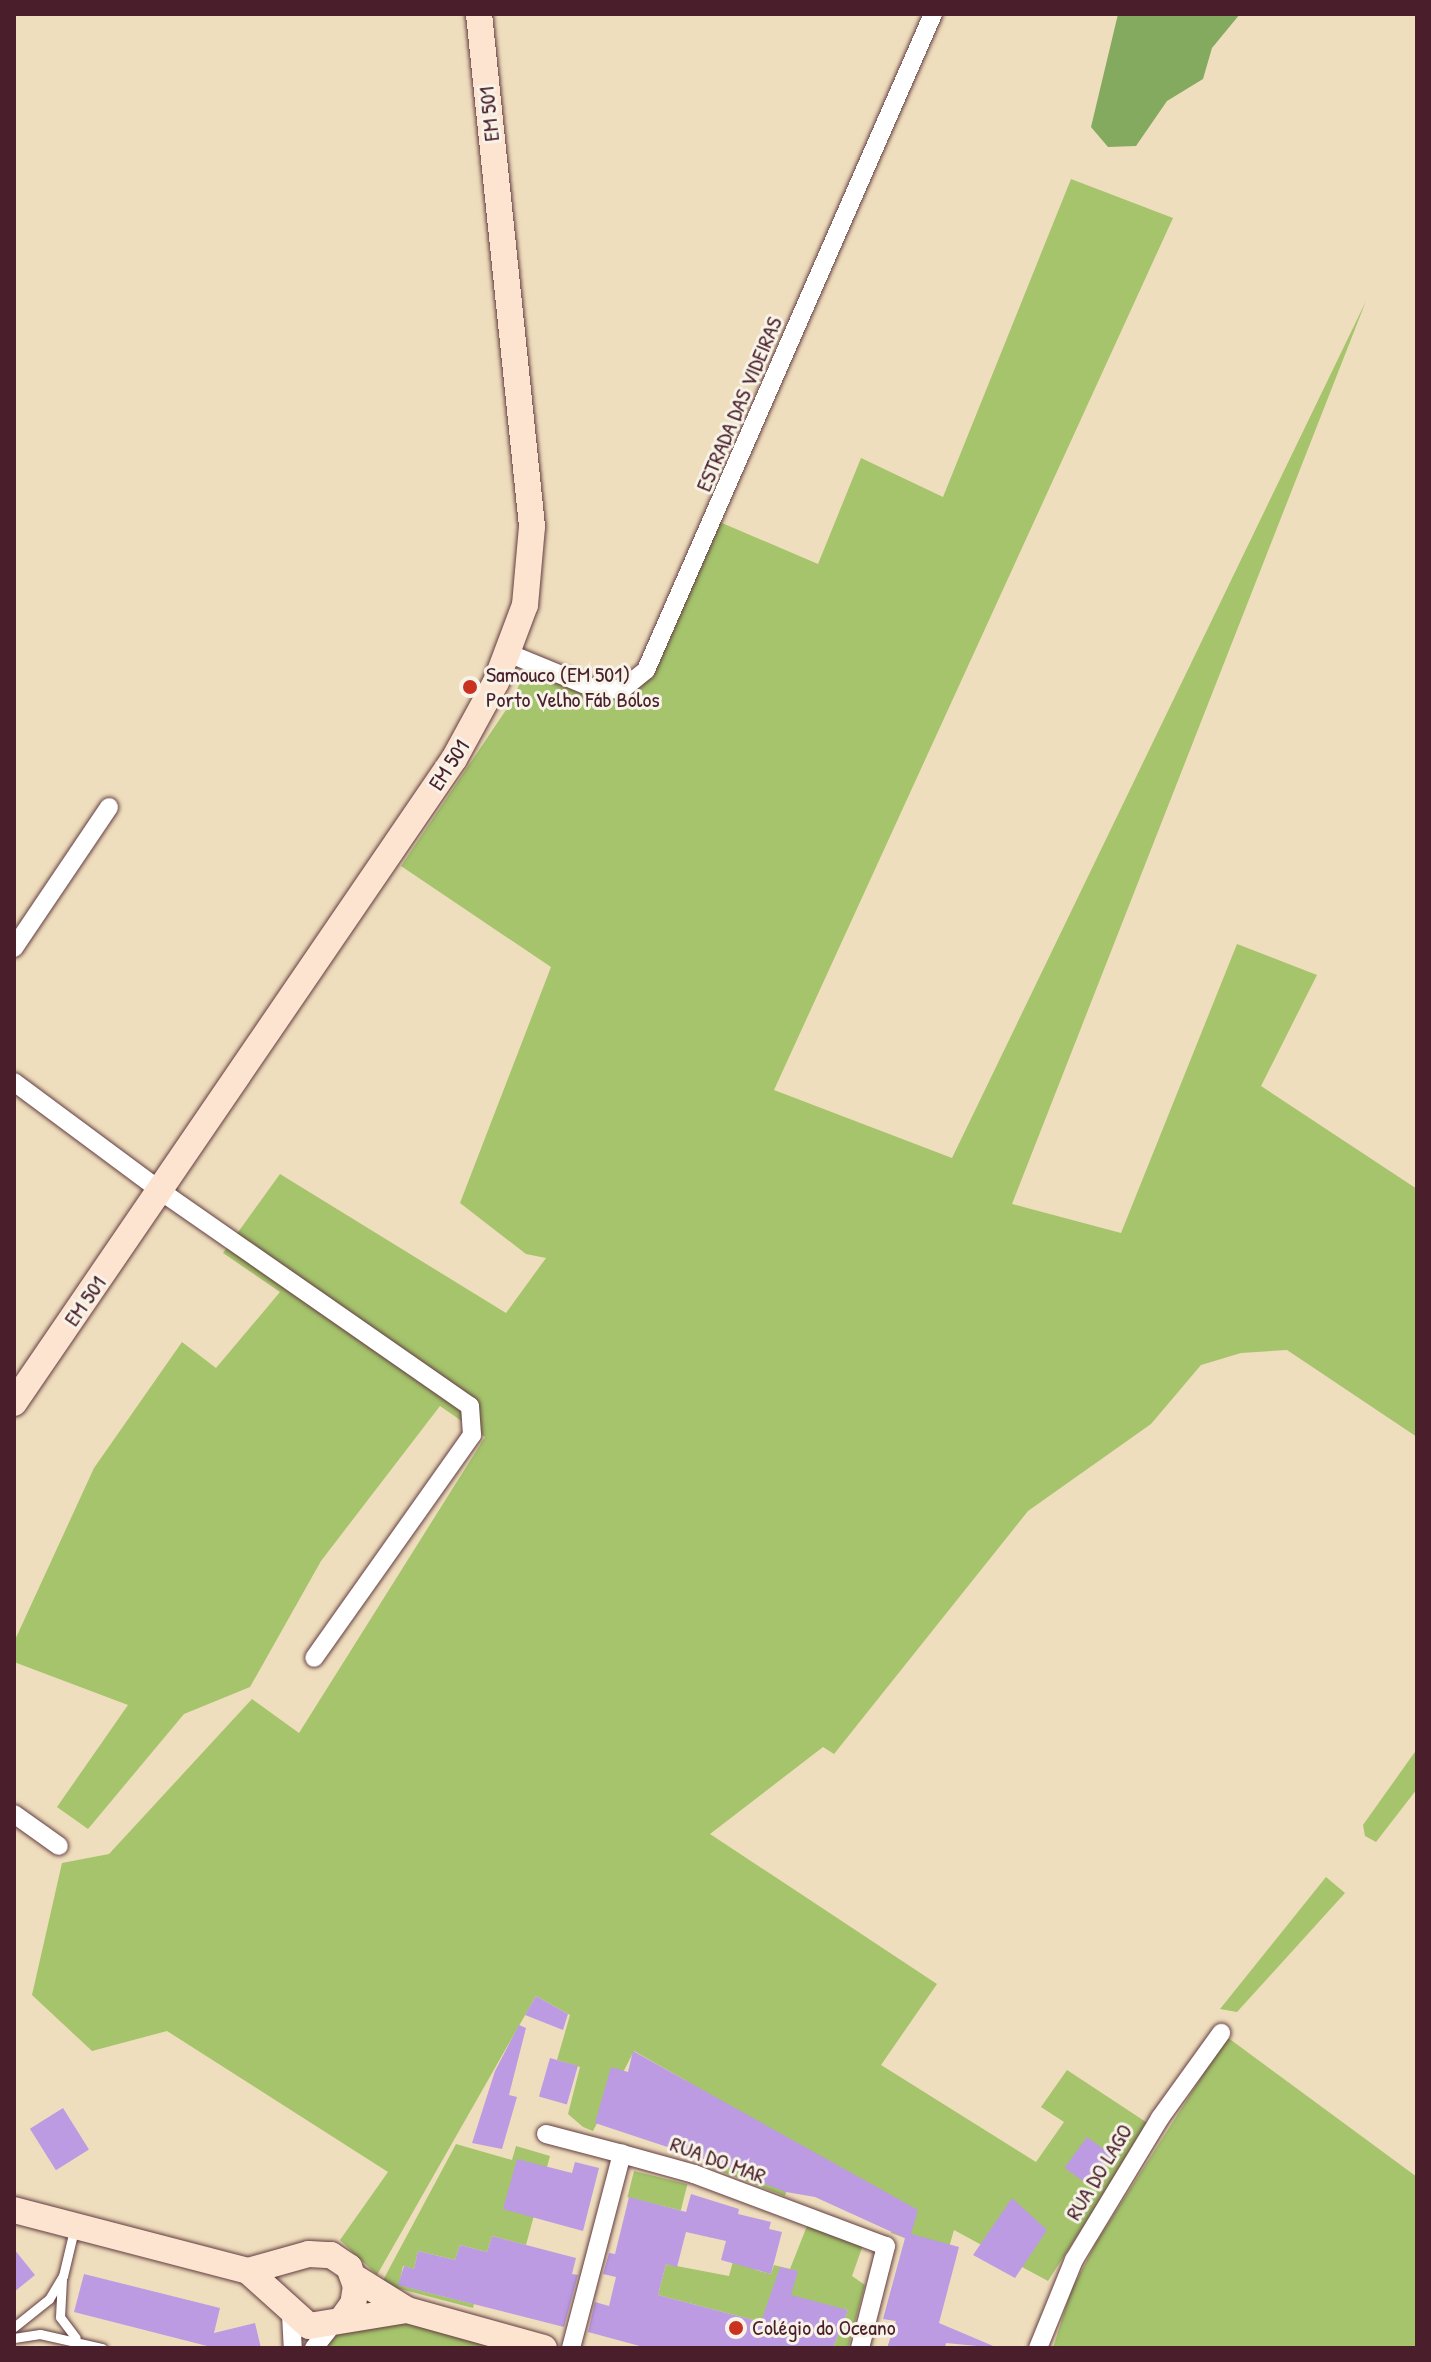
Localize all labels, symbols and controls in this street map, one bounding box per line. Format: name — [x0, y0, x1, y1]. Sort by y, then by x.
street label: EM 501 — [473, 85, 505, 143]
street label: ESTRADA DAS VIDEIRAS — [690, 313, 788, 495]
place label: Samouco (EM 501) Porto Velho Fáb Bolos — [486, 661, 660, 712]
marker: Samouco (EM 501) Porto Velho Fáb Bolos — [461, 678, 479, 696]
street label: EM 501 — [423, 735, 475, 795]
street label: EM 501 — [58, 1271, 112, 1331]
street label: RUA DO LAGO — [1060, 2119, 1138, 2225]
street label: RUA DO MAR — [667, 2131, 769, 2189]
place label: Colégio do Oceano — [752, 2315, 896, 2341]
marker: Colégio do Oceano — [727, 2319, 745, 2337]

